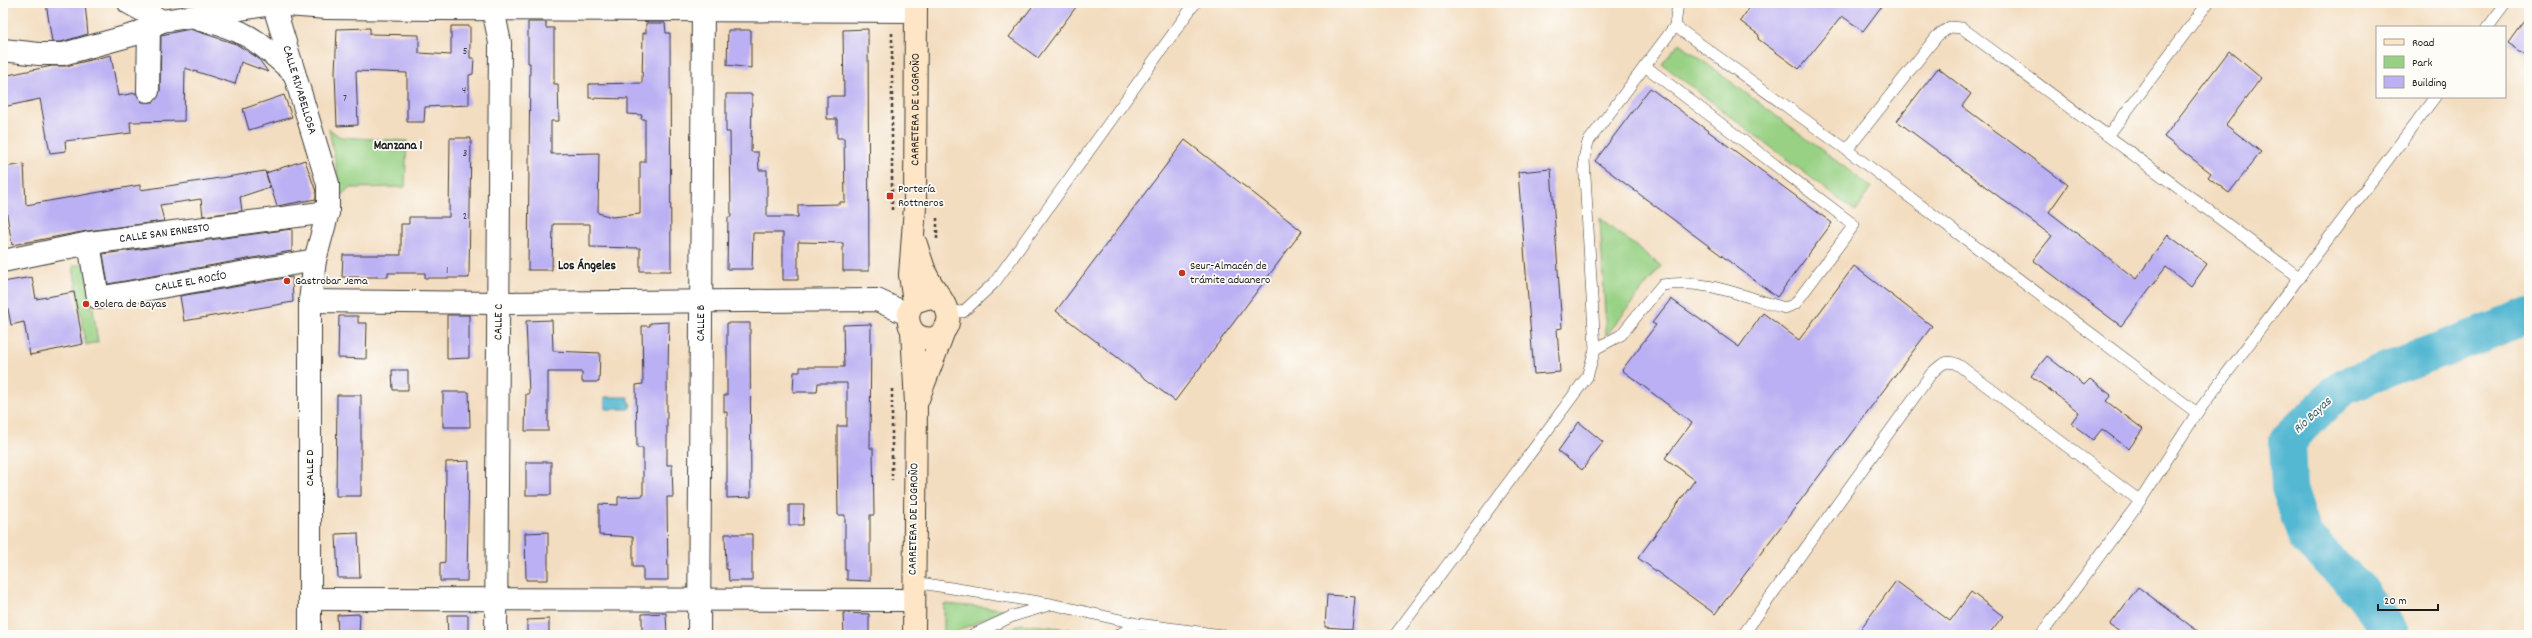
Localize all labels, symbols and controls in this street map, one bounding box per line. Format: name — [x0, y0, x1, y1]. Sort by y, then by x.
legend — [2376, 26, 2506, 98]
text: Road — [2412, 35, 2434, 52]
street label: CALLE RIVABELLOSA — [278, 43, 321, 137]
house number: 5 — [463, 45, 468, 59]
street label: CARRETERA DE LOGROÑO — [907, 53, 924, 166]
text: Park — [2412, 55, 2433, 72]
text: Building — [2412, 75, 2447, 92]
house number: 4 — [462, 84, 466, 98]
house number: 7 — [343, 92, 347, 106]
district label: Manzana 1 — [374, 137, 422, 156]
house number: 3 — [463, 147, 467, 161]
place label: Portería Rottneros — [898, 181, 944, 212]
marker: Portería Rottneros — [885, 191, 895, 201]
house number: 2 — [463, 210, 467, 224]
street label: CALLE SAN ERNESTO — [118, 219, 211, 247]
district label: Los Ángeles — [558, 257, 617, 276]
place label: Seur-Almacén de trámite aduanero — [1190, 258, 1270, 289]
house number: 1 — [446, 264, 448, 278]
street label: CALLE EL ROCÍO — [154, 267, 228, 296]
marker: Seur-Almacén de trámite aduanero — [1177, 268, 1187, 278]
place label: Gastrobar Jema — [295, 273, 368, 290]
marker: Gastrobar Jema — [282, 276, 292, 286]
place label: Bolera de Bayas — [94, 296, 167, 313]
marker: Bolera de Bayas — [81, 299, 91, 309]
street label: CALLE C — [490, 304, 508, 340]
street label: CALLE B — [692, 305, 710, 341]
water label: Río Bayas — [2289, 393, 2337, 439]
street label: CALLE D — [302, 450, 319, 486]
street label: CARRETERA DE LOGROÑO — [905, 463, 923, 575]
scale bar — [2378, 586, 2438, 612]
text: 20 m — [2384, 593, 2407, 610]

